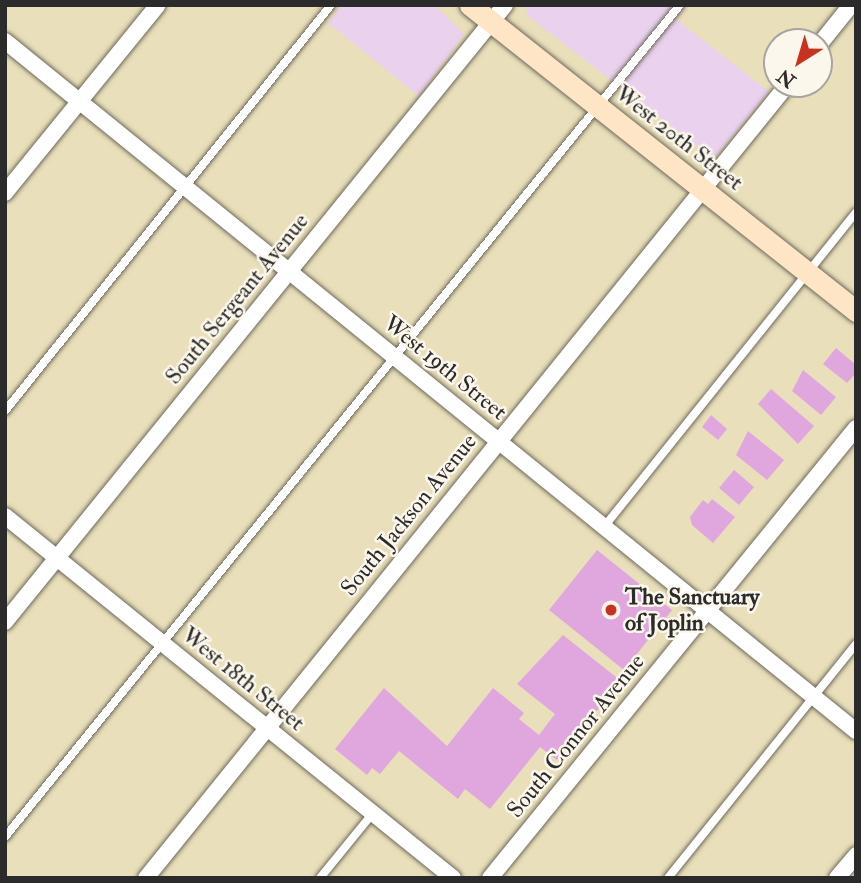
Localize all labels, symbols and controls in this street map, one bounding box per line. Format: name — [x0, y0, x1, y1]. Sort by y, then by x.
north arrow — [763, 28, 833, 98]
text: N — [773, 63, 801, 93]
street label: West 20th Street — [610, 80, 748, 196]
street label: South Sergeant Avenue — [160, 208, 314, 390]
street label: West 19th Street — [378, 310, 512, 426]
street label: South Jackson Avenue — [335, 428, 483, 602]
place label: The Sanctuary of Joplin — [625, 583, 759, 637]
marker: The Sanctuary of Joplin — [603, 602, 619, 618]
street label: West 18th Street — [176, 621, 310, 737]
street label: South Connor Avenue — [501, 649, 651, 823]

